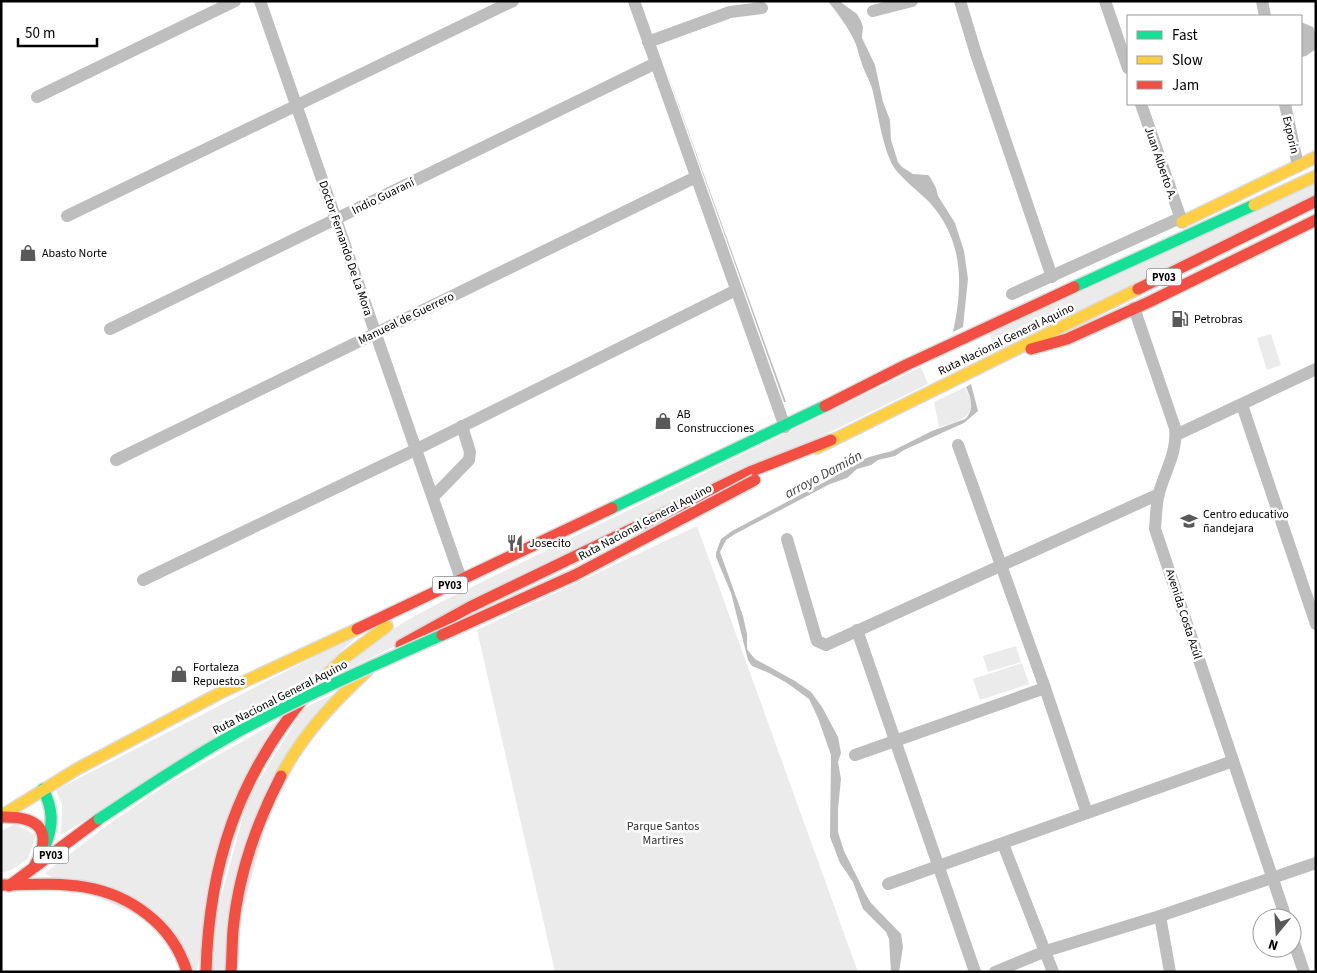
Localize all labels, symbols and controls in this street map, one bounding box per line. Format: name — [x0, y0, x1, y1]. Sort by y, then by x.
scale bar — [18, 15, 96, 47]
legend — [1127, 15, 1302, 105]
text: 50 m — [25, 23, 55, 44]
text: Fast — [1172, 25, 1198, 46]
text: Slow — [1172, 50, 1203, 71]
text: Jam — [1172, 75, 1199, 96]
street label: Exporin — [1278, 115, 1303, 156]
street label: Juan Alberto A. — [1140, 125, 1181, 202]
street label: Indio Guaraní — [349, 174, 418, 219]
street label: Doctor Fernando De La Mora — [314, 178, 377, 318]
shop icon: Abasto Norte — [18, 243, 38, 263]
place label: Abasto Norte — [42, 245, 107, 262]
road number: PY03 — [1146, 268, 1182, 286]
street label: Manueal de Guerrero — [355, 288, 457, 349]
street label: Ruta Nacional General Aquino — [935, 299, 1077, 380]
fuel station icon: Petrobras — [1170, 309, 1190, 329]
place label: Petrobras — [1194, 311, 1243, 328]
place label: AB Construcciones — [677, 406, 754, 437]
shop icon: AB Construcciones — [653, 411, 673, 431]
water label: arroyo Damián — [781, 446, 866, 504]
street label: Ruta Nacional General Aquino — [575, 480, 715, 565]
place label: Centro educativo ñandejara — [1203, 506, 1289, 537]
school or university icon: Centro educativo ñandejara — [1179, 511, 1199, 531]
restaurant icon: Josecito — [505, 533, 525, 553]
place label: Josecito — [529, 535, 571, 552]
street label: Avenida Costa Azúl — [1161, 567, 1206, 661]
road number: PY03 — [432, 576, 468, 594]
street label: Ruta Nacional General Aquino — [210, 656, 351, 739]
place label: Fortaleza Repuestos — [193, 659, 245, 690]
shop icon: Fortaleza Repuestos — [169, 664, 189, 684]
park label: Parque Santos Martires — [627, 818, 699, 849]
road number: PY03 — [34, 846, 68, 864]
north arrow — [1252, 908, 1302, 958]
text: N — [1266, 933, 1281, 955]

